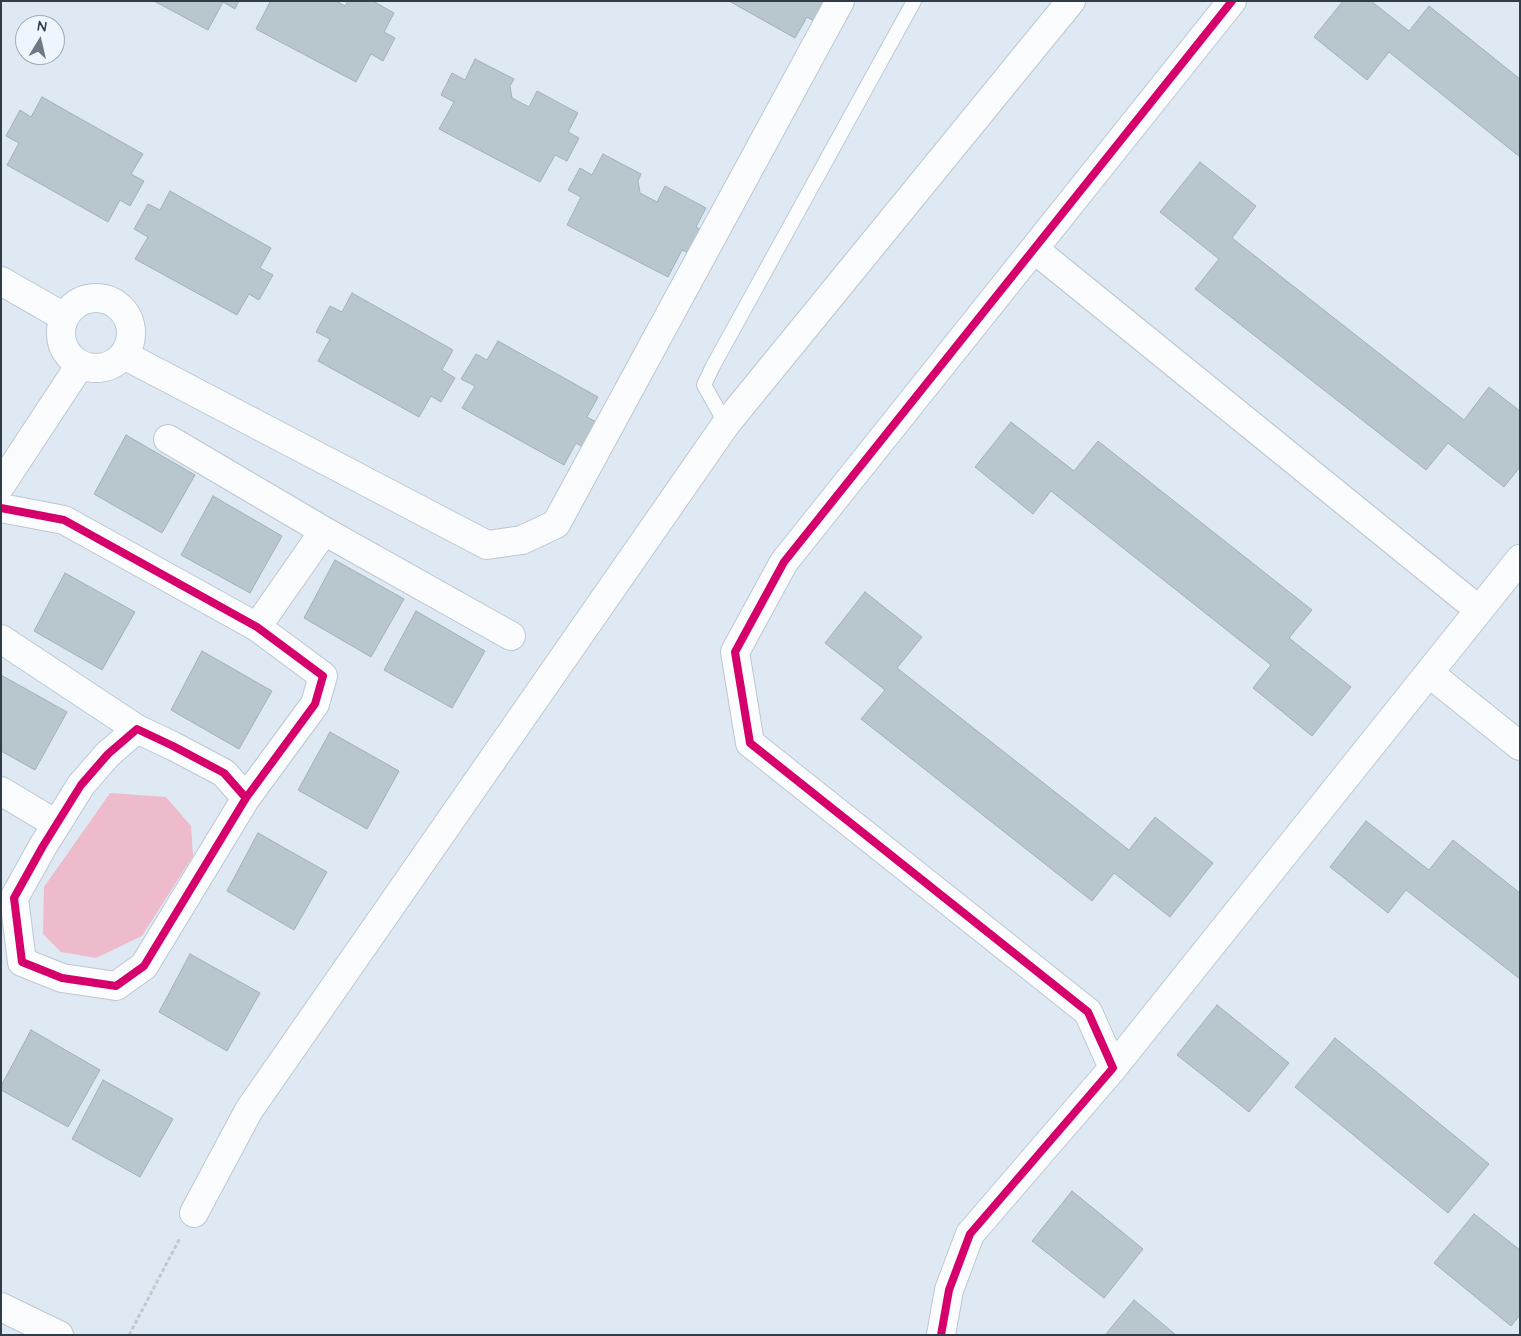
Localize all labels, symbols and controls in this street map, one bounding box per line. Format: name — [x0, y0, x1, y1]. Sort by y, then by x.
north arrow — [15, 15, 65, 65]
text: N — [36, 16, 49, 36]

